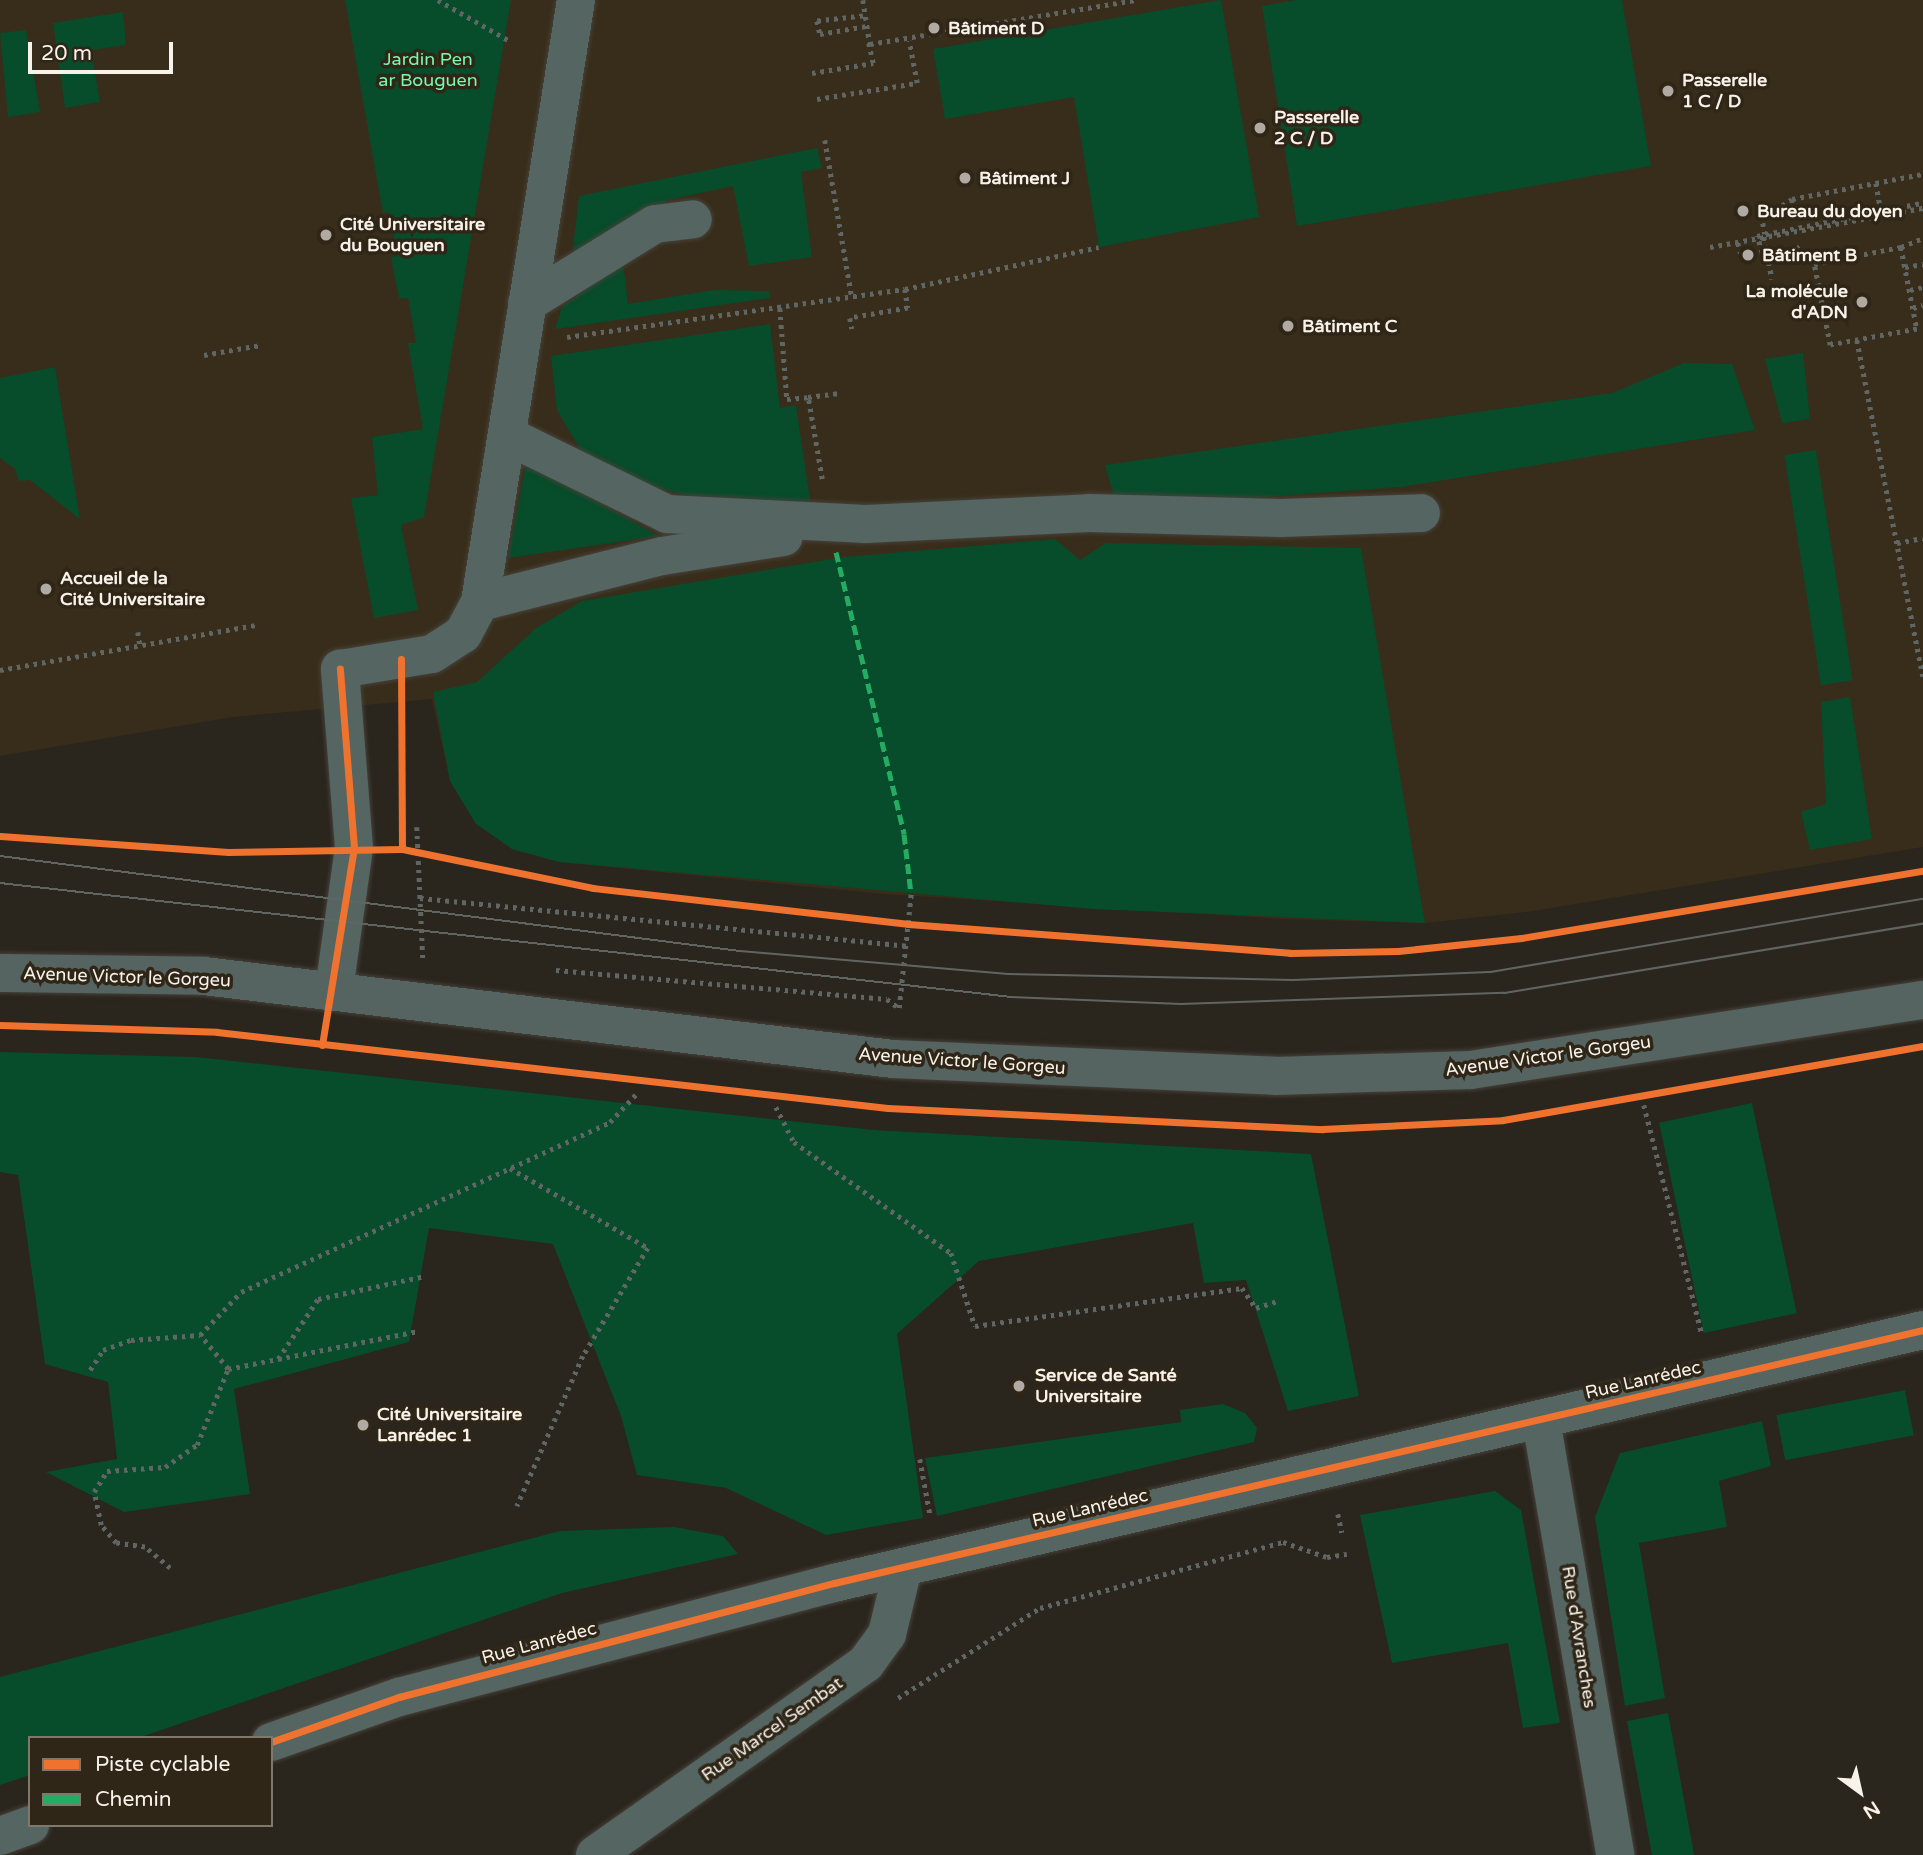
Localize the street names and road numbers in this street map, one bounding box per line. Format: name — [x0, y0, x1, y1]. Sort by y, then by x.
street label: Avenue Victor le Gorgeu — [23, 963, 231, 991]
street label: Avenue Victor le Gorgeu — [1444, 1031, 1652, 1081]
street label: Avenue Victor le Gorgeu — [858, 1043, 1066, 1079]
street label: Rue Lanrédec — [1583, 1356, 1703, 1404]
street label: Rue Lanrédec — [1030, 1484, 1150, 1532]
street label: Rue d'Avranches — [1557, 1564, 1601, 1710]
street label: Rue Lanrédec — [479, 1617, 599, 1669]
street label: Rue Marcel Sembat — [697, 1672, 847, 1786]

